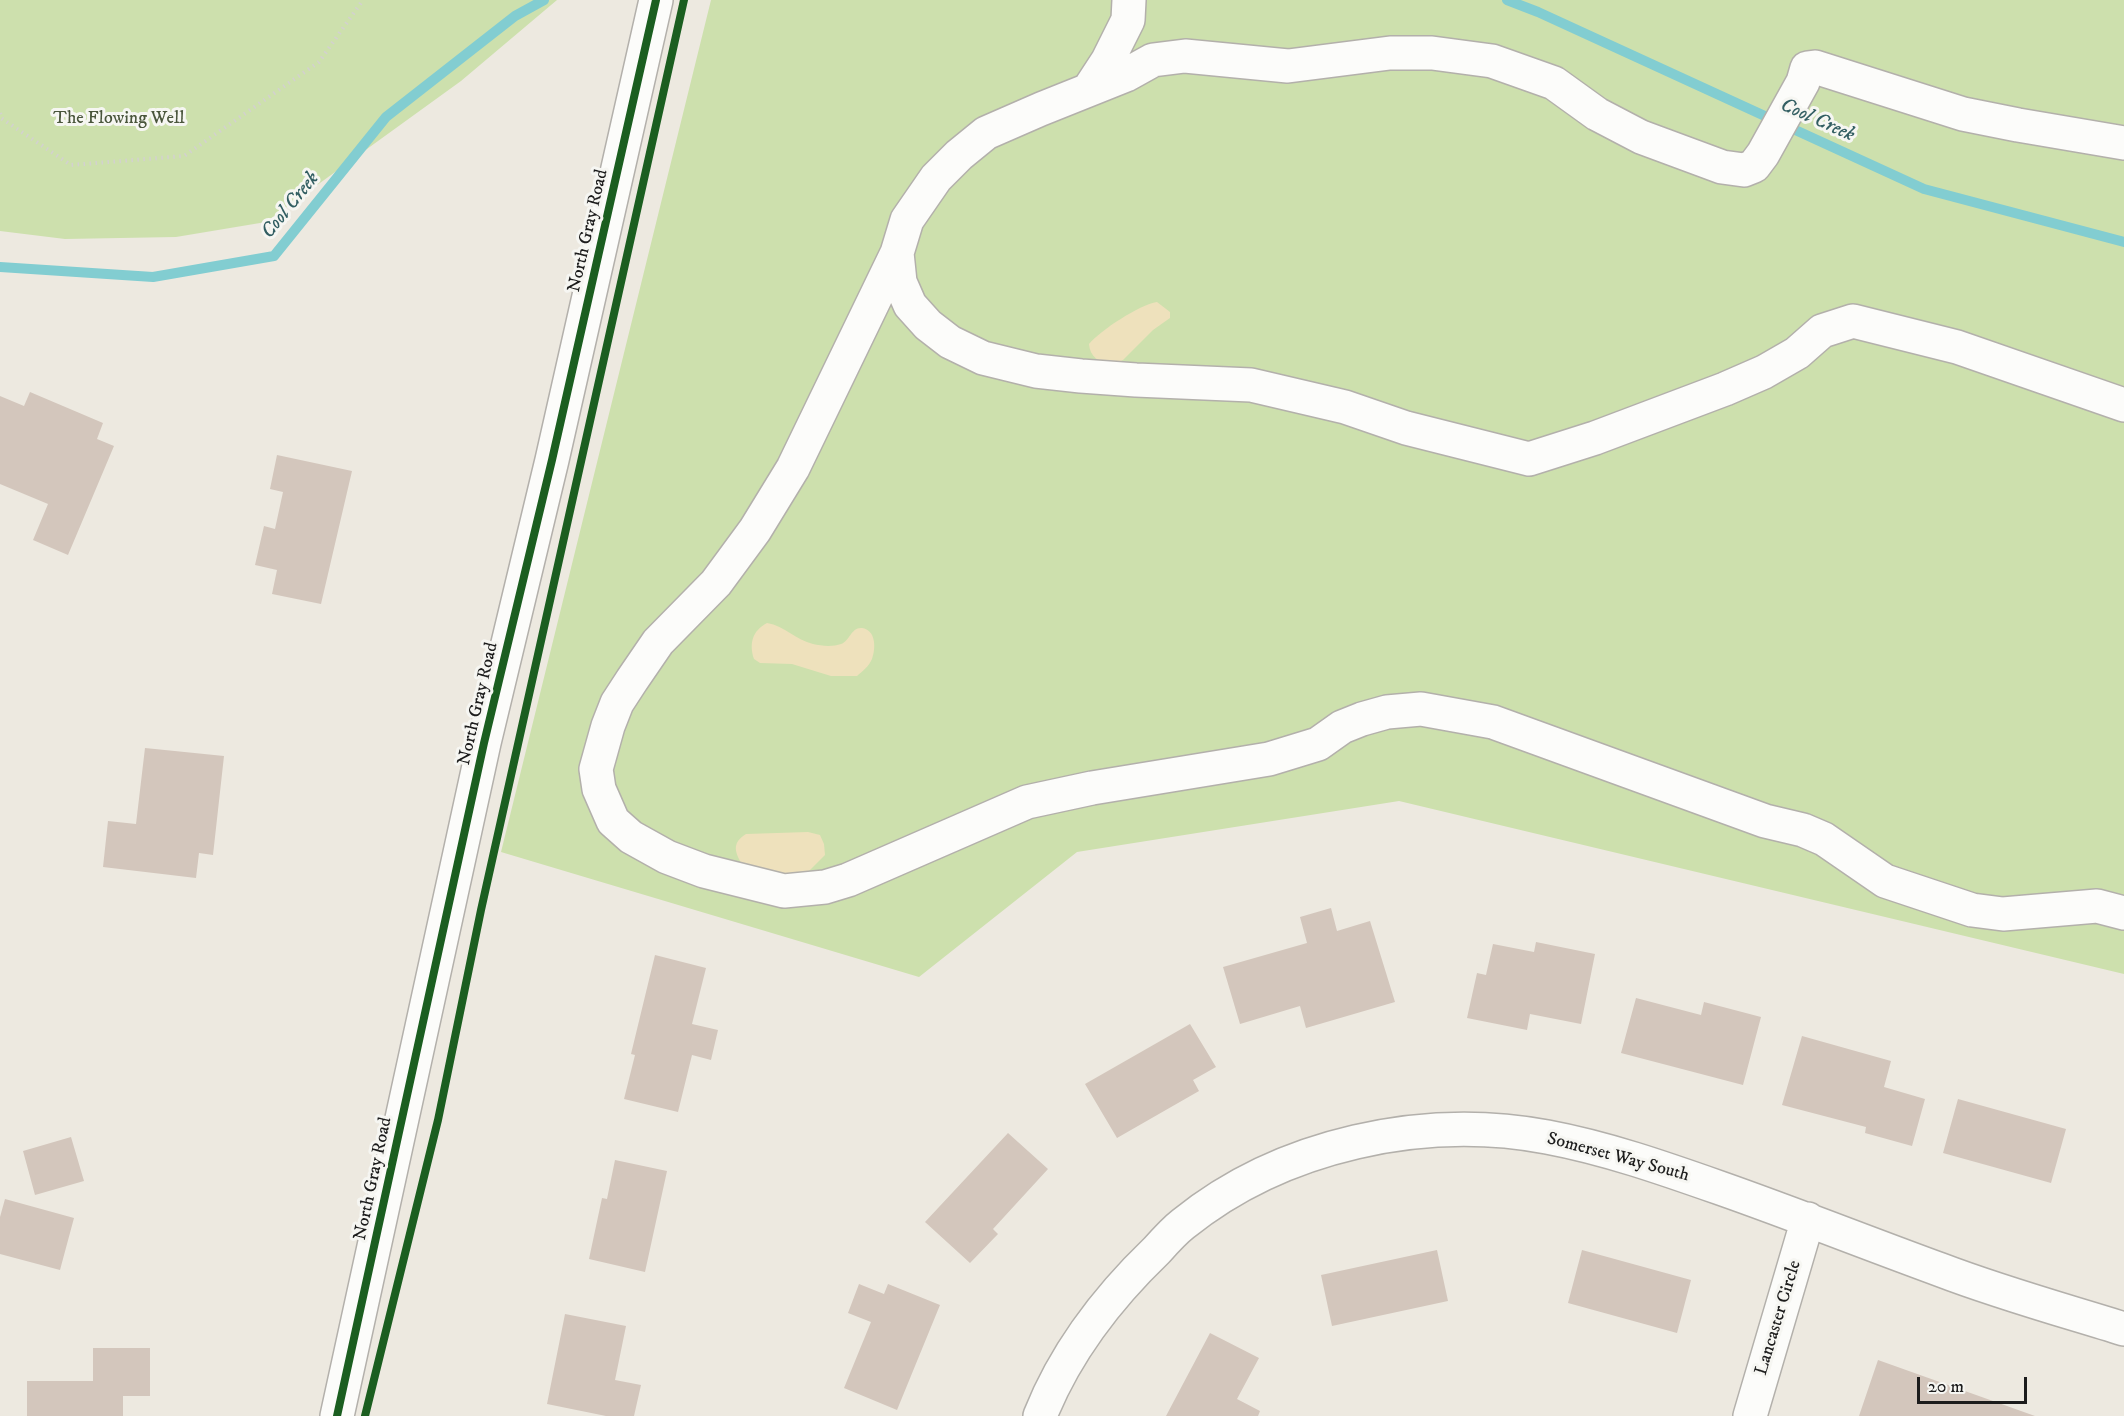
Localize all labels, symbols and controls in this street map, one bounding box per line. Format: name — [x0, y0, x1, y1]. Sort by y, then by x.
water label: Cool Creek — [1776, 94, 1858, 148]
park label: The Flowing Well — [53, 108, 185, 130]
street label: North Gray Road — [564, 167, 614, 295]
water label: Cool Creek — [257, 168, 325, 244]
street label: North Gray Road — [454, 640, 504, 768]
street label: North Gray Road — [350, 1115, 398, 1243]
street label: Somerset Way South — [1545, 1129, 1691, 1187]
street label: Lancaster Circle — [1751, 1258, 1807, 1378]
scale bar — [1920, 1365, 2030, 1403]
text: 20 m — [1928, 1376, 1964, 1398]

